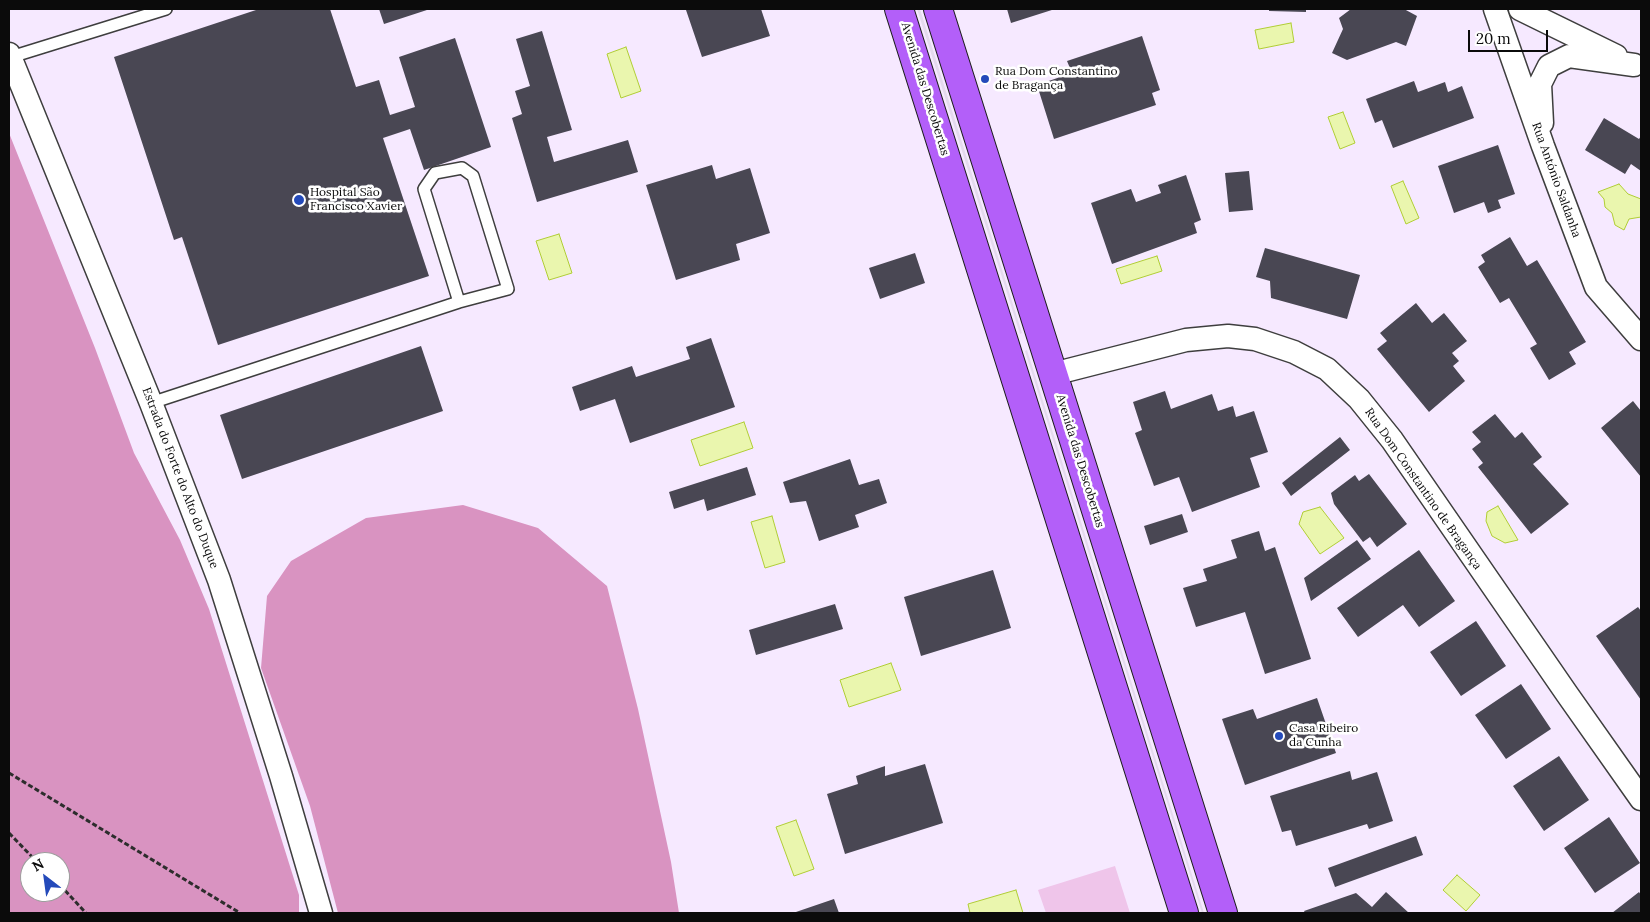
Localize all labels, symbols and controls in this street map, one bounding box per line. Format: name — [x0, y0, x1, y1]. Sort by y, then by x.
scale bar — [1470, 20, 1550, 52]
street label: Avenida das Descobertas — [898, 21, 952, 157]
text: 20 m — [1476, 29, 1511, 48]
place label: Rua Dom Constantino de Bragança — [995, 65, 1117, 93]
marker: Rua Dom Constantino de Bragança — [979, 73, 991, 85]
street label: Rua António Saldanha — [1528, 120, 1584, 240]
place label: Hospital São Francisco Xavier — [310, 186, 402, 214]
marker: Hospital São Francisco Xavier — [292, 193, 306, 207]
street label: Estrada do Forte do Alto do Duque — [139, 385, 221, 571]
street label: Avenida das Descobertas — [1053, 393, 1107, 529]
street label: Rua Dom Constantino de Bragança — [1362, 405, 1484, 573]
place label: Casa Ribeiro da Cunha — [1289, 722, 1358, 750]
marker: Casa Ribeiro da Cunha — [1273, 730, 1285, 742]
north arrow — [20, 852, 70, 902]
text: N — [29, 854, 47, 875]

